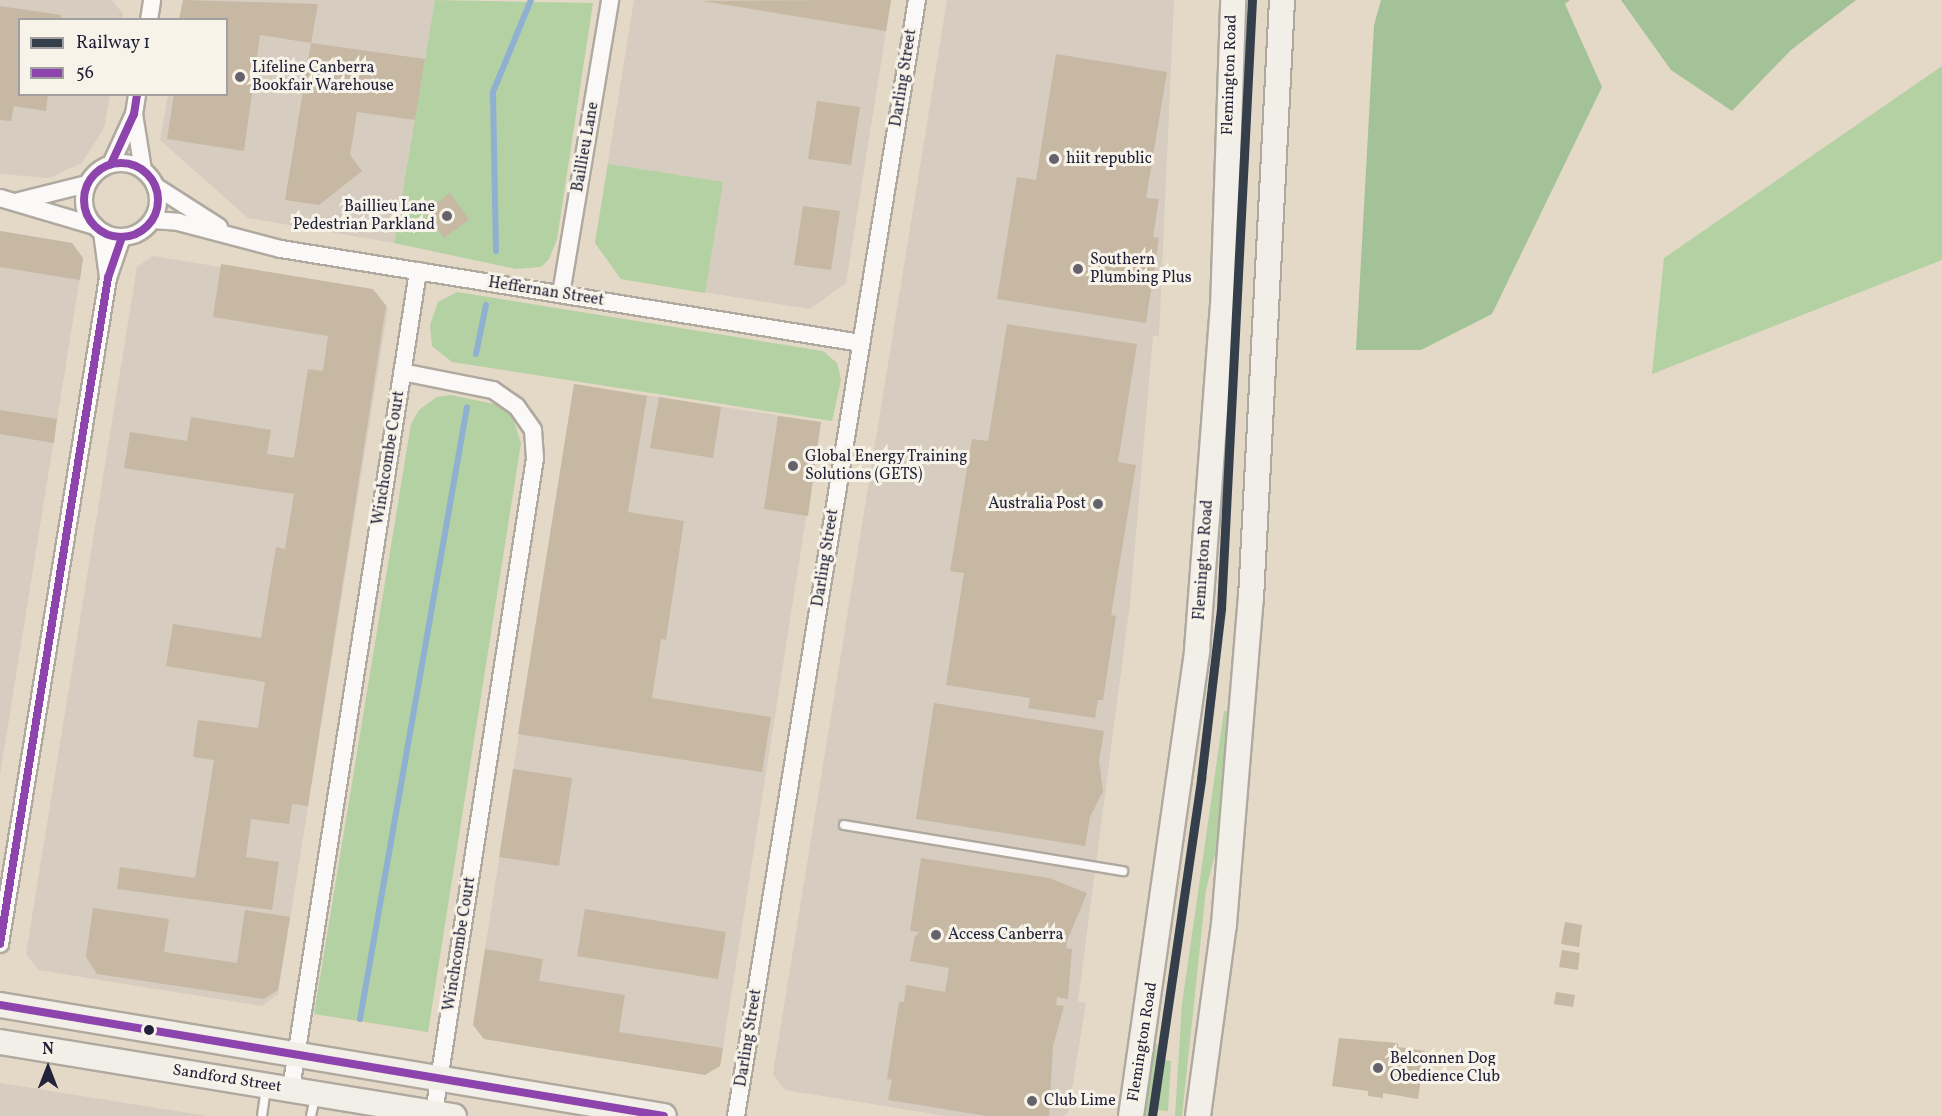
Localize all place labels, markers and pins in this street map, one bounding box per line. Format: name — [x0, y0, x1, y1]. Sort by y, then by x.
place label: Lifeline Canberra Bookfair Warehouse — [252, 58, 394, 96]
marker: Lifeline Canberra Bookfair Warehouse — [233, 70, 247, 84]
place label: hiit republic — [1066, 149, 1152, 169]
marker: hiit republic — [1047, 152, 1061, 166]
place label: Baillieu Lane Pedestrian Parkland — [293, 197, 435, 235]
marker: Baillieu Lane Pedestrian Parkland — [440, 209, 454, 223]
place label: Southern Plumbing Plus — [1090, 250, 1192, 288]
marker: Southern Plumbing Plus — [1071, 262, 1085, 276]
place label: Global Energy Training Solutions (GETS) — [805, 447, 968, 485]
marker: Global Energy Training Solutions (GETS) — [786, 459, 800, 473]
place label: Australia Post — [988, 494, 1086, 514]
marker: Australia Post — [1091, 497, 1105, 511]
place label: Access Canberra — [948, 925, 1063, 945]
marker: Access Canberra — [929, 928, 943, 942]
unlabelled marker — [143, 1024, 155, 1036]
place label: Belconnen Dog Obedience Club — [1390, 1049, 1500, 1087]
marker: Belconnen Dog Obedience Club — [1371, 1061, 1385, 1075]
place label: Club Lime — [1044, 1091, 1116, 1111]
marker: Club Lime — [1025, 1094, 1039, 1108]

